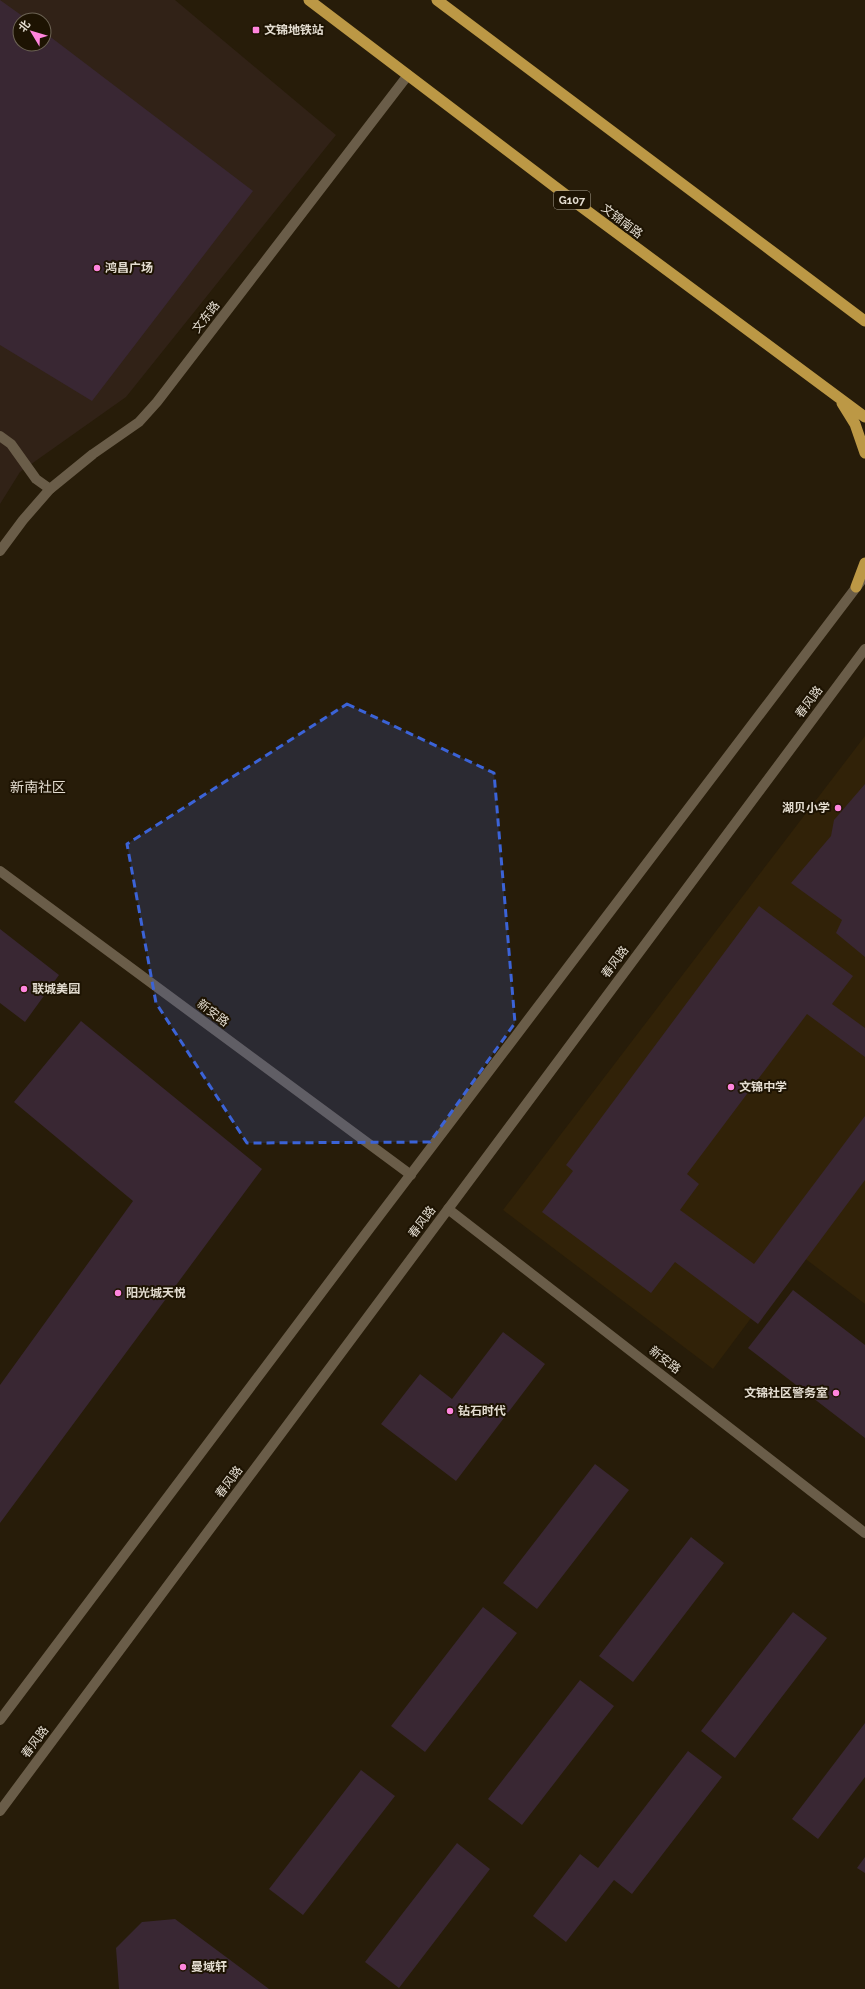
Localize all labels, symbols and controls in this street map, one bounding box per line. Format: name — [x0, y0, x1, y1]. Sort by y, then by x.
north arrow — [12, 12, 52, 52]
text: 北 — [16, 18, 33, 34]
place label: 文锦地铁站 — [264, 23, 324, 37]
marker: 文锦地铁站 — [251, 25, 261, 35]
road number: G107 — [554, 191, 590, 209]
street label: 文锦南路 — [599, 201, 645, 241]
place label: 鸿昌广场 — [105, 261, 153, 275]
marker: 鸿昌广场 — [92, 263, 102, 273]
street label: 文东路 — [189, 299, 223, 335]
street label: 春风路 — [793, 683, 825, 721]
district label: 新南社区 — [10, 779, 66, 795]
place label: 湖贝小学 — [782, 801, 830, 815]
marker: 湖贝小学 — [833, 803, 843, 813]
street label: 春风路 — [599, 943, 631, 981]
place label: 联城美园 — [32, 982, 80, 996]
marker: 联城美园 — [19, 984, 29, 994]
street label: 新安路 — [194, 997, 232, 1029]
place label: 文锦中学 — [739, 1080, 787, 1094]
marker: 文锦中学 — [726, 1082, 736, 1092]
street label: 春风路 — [406, 1203, 438, 1241]
place label: 阳光城天悦 — [126, 1286, 186, 1300]
marker: 阳光城天悦 — [113, 1288, 123, 1298]
street label: 新安路 — [647, 1343, 683, 1377]
place label: 文锦社区警务室 — [744, 1386, 828, 1400]
marker: 文锦社区警务室 — [831, 1388, 841, 1398]
place label: 钻石时代 — [458, 1404, 506, 1418]
marker: 钻石时代 — [445, 1406, 455, 1416]
street label: 春风路 — [213, 1463, 245, 1501]
street label: 春风路 — [19, 1723, 51, 1761]
place label: 曼域轩 — [191, 1960, 227, 1974]
marker: 曼域轩 — [178, 1962, 188, 1972]

